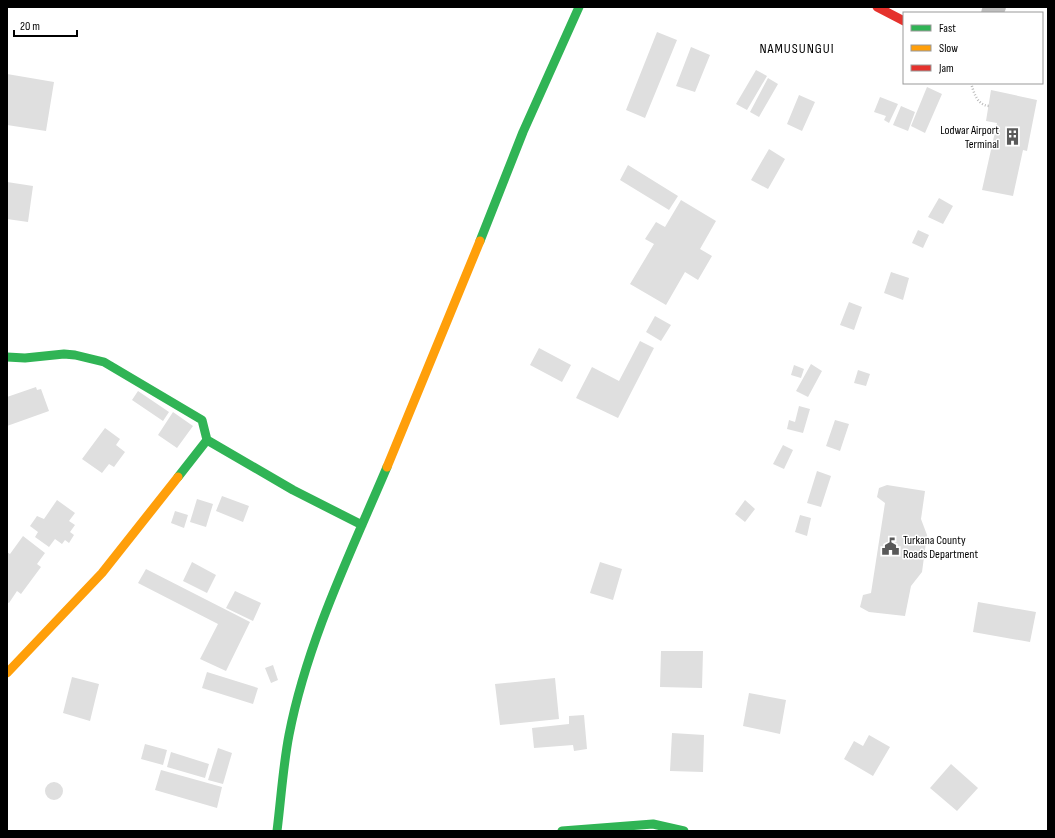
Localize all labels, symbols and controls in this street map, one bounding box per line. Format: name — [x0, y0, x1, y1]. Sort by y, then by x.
scale bar — [14, 12, 77, 38]
legend — [903, 12, 1043, 84]
text: 20 m — [20, 19, 40, 34]
text: Fast — [939, 21, 956, 36]
district label: NAMUSUNGUI — [759, 40, 835, 57]
text: Slow — [939, 41, 958, 56]
text: Jam — [938, 61, 954, 76]
place label: Lodwar Airport Terminal — [940, 123, 999, 152]
building icon: Lodwar Airport Terminal — [1002, 127, 1022, 147]
place label: Turkana County Roads Department — [903, 533, 979, 562]
public building icon: Turkana County Roads Department — [880, 537, 900, 557]

